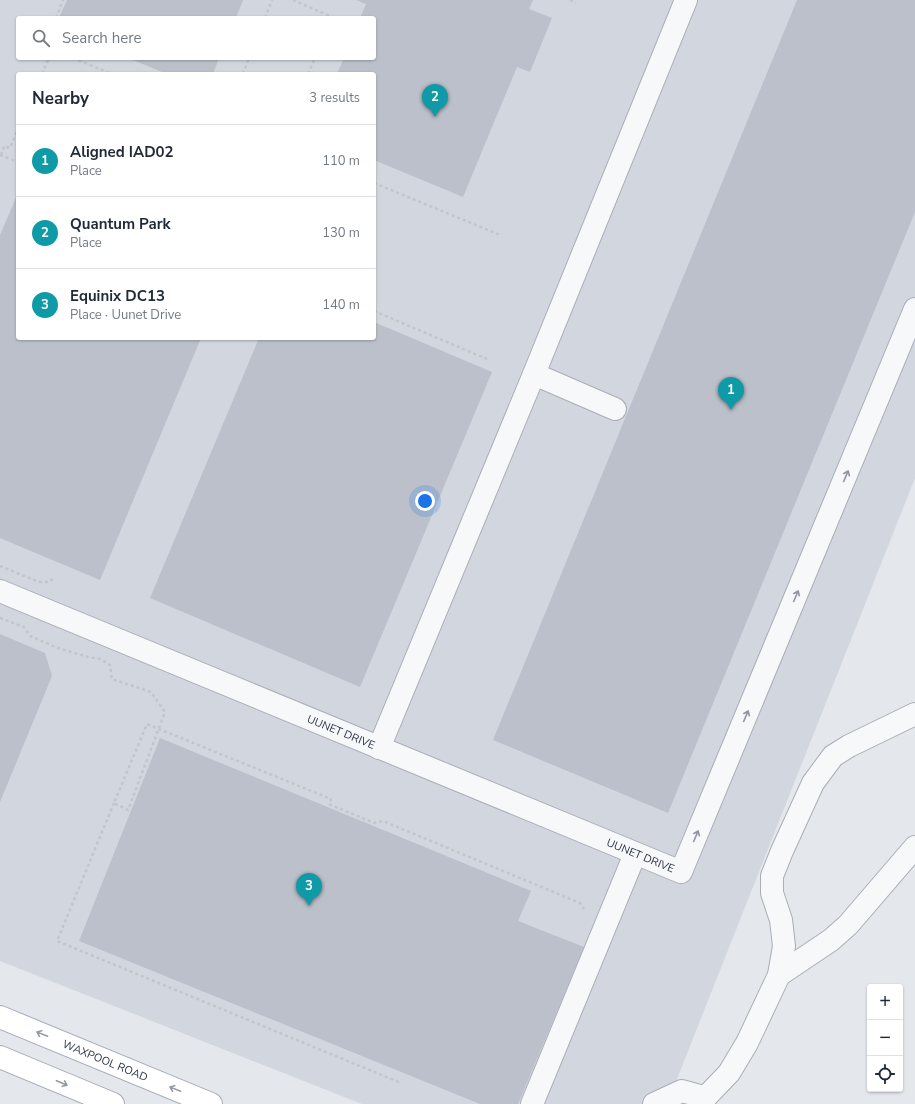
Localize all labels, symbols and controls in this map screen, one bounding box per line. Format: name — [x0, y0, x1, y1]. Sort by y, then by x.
search box — [16, 16, 376, 60]
icon: search — [30, 27, 52, 49]
text: Search here — [62, 28, 142, 48]
pin: 2 — [422, 84, 448, 117]
text: Nearby — [32, 87, 89, 110]
text: 3 results — [309, 89, 360, 107]
text: Aligned IAD02 — [70, 142, 174, 162]
text: 1 — [41, 152, 49, 170]
text: 110 m — [322, 152, 360, 170]
text: Place — [70, 162, 102, 180]
text: Quantum Park — [70, 214, 171, 234]
text: 2 — [41, 224, 49, 242]
text: 130 m — [322, 224, 360, 242]
text: Place — [70, 234, 102, 252]
text: Equinix DC13 — [70, 286, 165, 306]
text: 3 — [41, 296, 49, 314]
text: 140 m — [322, 296, 360, 314]
text: Place · Uunet Drive — [70, 306, 181, 324]
pin: 1 — [718, 377, 744, 410]
one-way arrow — [842, 470, 850, 482]
your location — [415, 491, 435, 511]
one-way arrow — [793, 590, 800, 602]
street label: UUNET DRIVE — [305, 711, 377, 752]
one-way arrow — [743, 711, 750, 723]
one-way arrow — [693, 831, 701, 843]
street label: UUNET DRIVE — [604, 835, 677, 876]
pin: 3 — [296, 873, 322, 906]
map controls — [867, 984, 903, 1092]
button: + — [867, 984, 903, 1020]
button: − — [867, 1020, 903, 1056]
one-way arrow — [37, 1030, 49, 1037]
street label: WAXPOOL ROAD — [61, 1036, 150, 1085]
button: locate — [867, 1056, 903, 1092]
one-way arrow — [55, 1079, 67, 1087]
one-way arrow — [170, 1085, 182, 1092]

